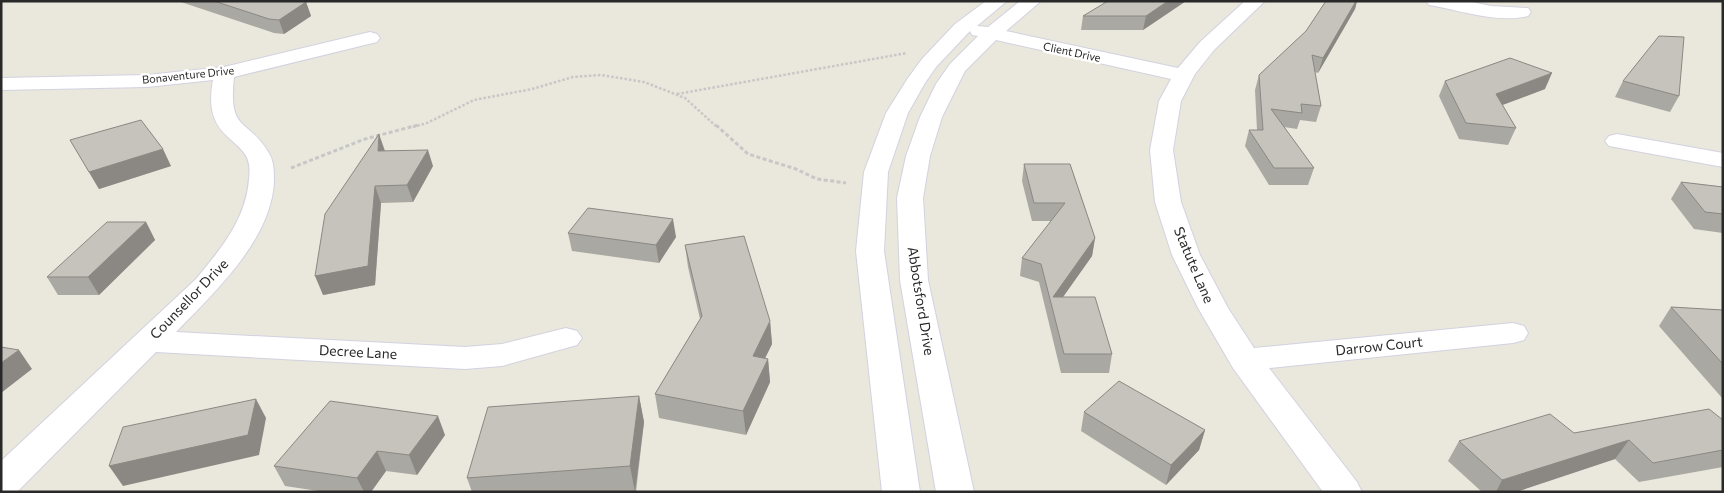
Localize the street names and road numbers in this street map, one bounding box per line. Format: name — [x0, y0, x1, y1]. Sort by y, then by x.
street label: Client Drive — [1042, 39, 1102, 64]
street label: Bonaventure Drive — [141, 63, 235, 86]
street label: Statute Lane — [1171, 224, 1218, 305]
street label: Abbotsford Drive — [904, 245, 938, 357]
street label: Counsellor Drive — [146, 255, 231, 342]
street label: Darrow Court — [1334, 332, 1424, 359]
street label: Decree Lane — [319, 341, 398, 362]

